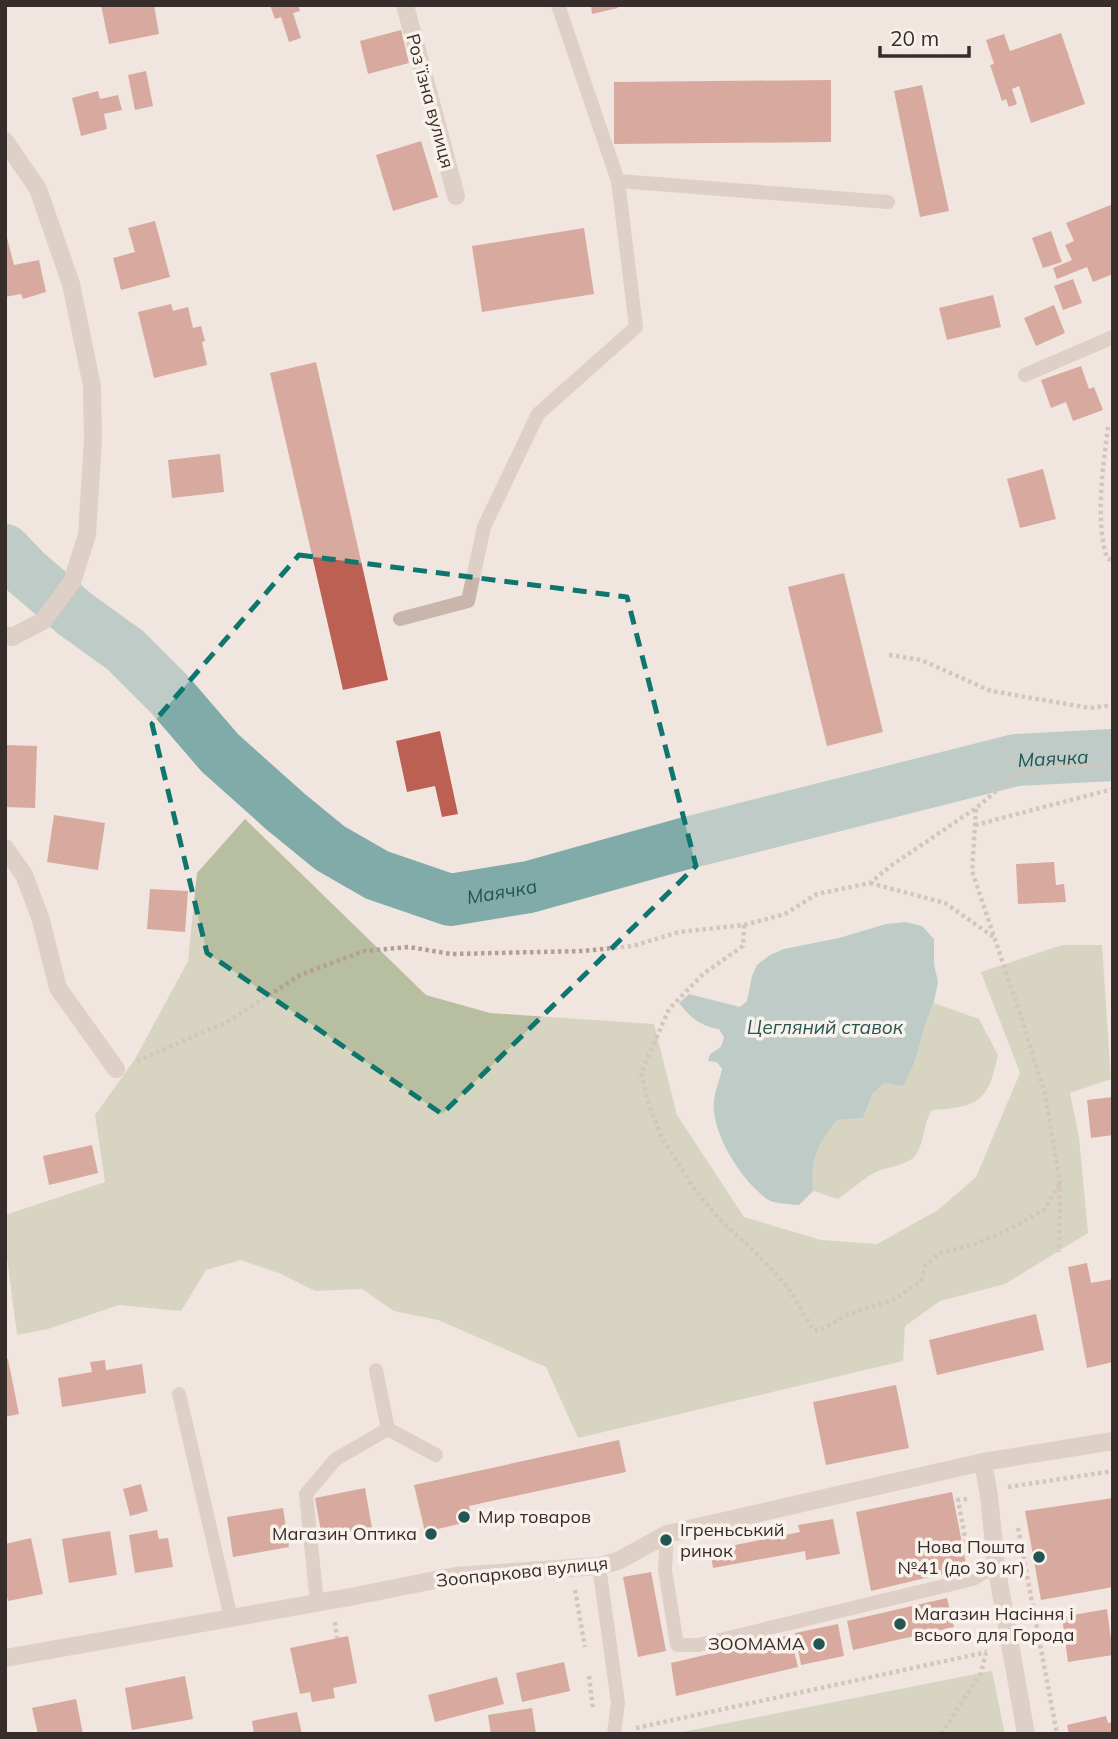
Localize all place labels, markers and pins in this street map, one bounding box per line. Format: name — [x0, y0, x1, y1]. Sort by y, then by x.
place label: Мир товаров — [478, 1505, 591, 1528]
marker: Мир товаров — [456, 1509, 472, 1525]
place label: Ігреньський ринок — [680, 1518, 784, 1562]
place label: Магазин Оптика — [272, 1522, 417, 1545]
marker: Магазин Оптика — [423, 1526, 439, 1542]
marker: Ігреньський ринок — [658, 1532, 674, 1548]
place label: Нова Пошта №41 (до 30 кг) — [898, 1535, 1025, 1579]
marker: Нова Пошта №41 (до 30 кг) — [1031, 1549, 1047, 1565]
place label: Магазин Насіння і всього для Города — [914, 1602, 1074, 1646]
marker: Магазин Насіння і всього для Города — [892, 1616, 908, 1632]
place label: ЗООМАМА — [708, 1632, 805, 1655]
marker: ЗООМАМА — [811, 1636, 827, 1652]

